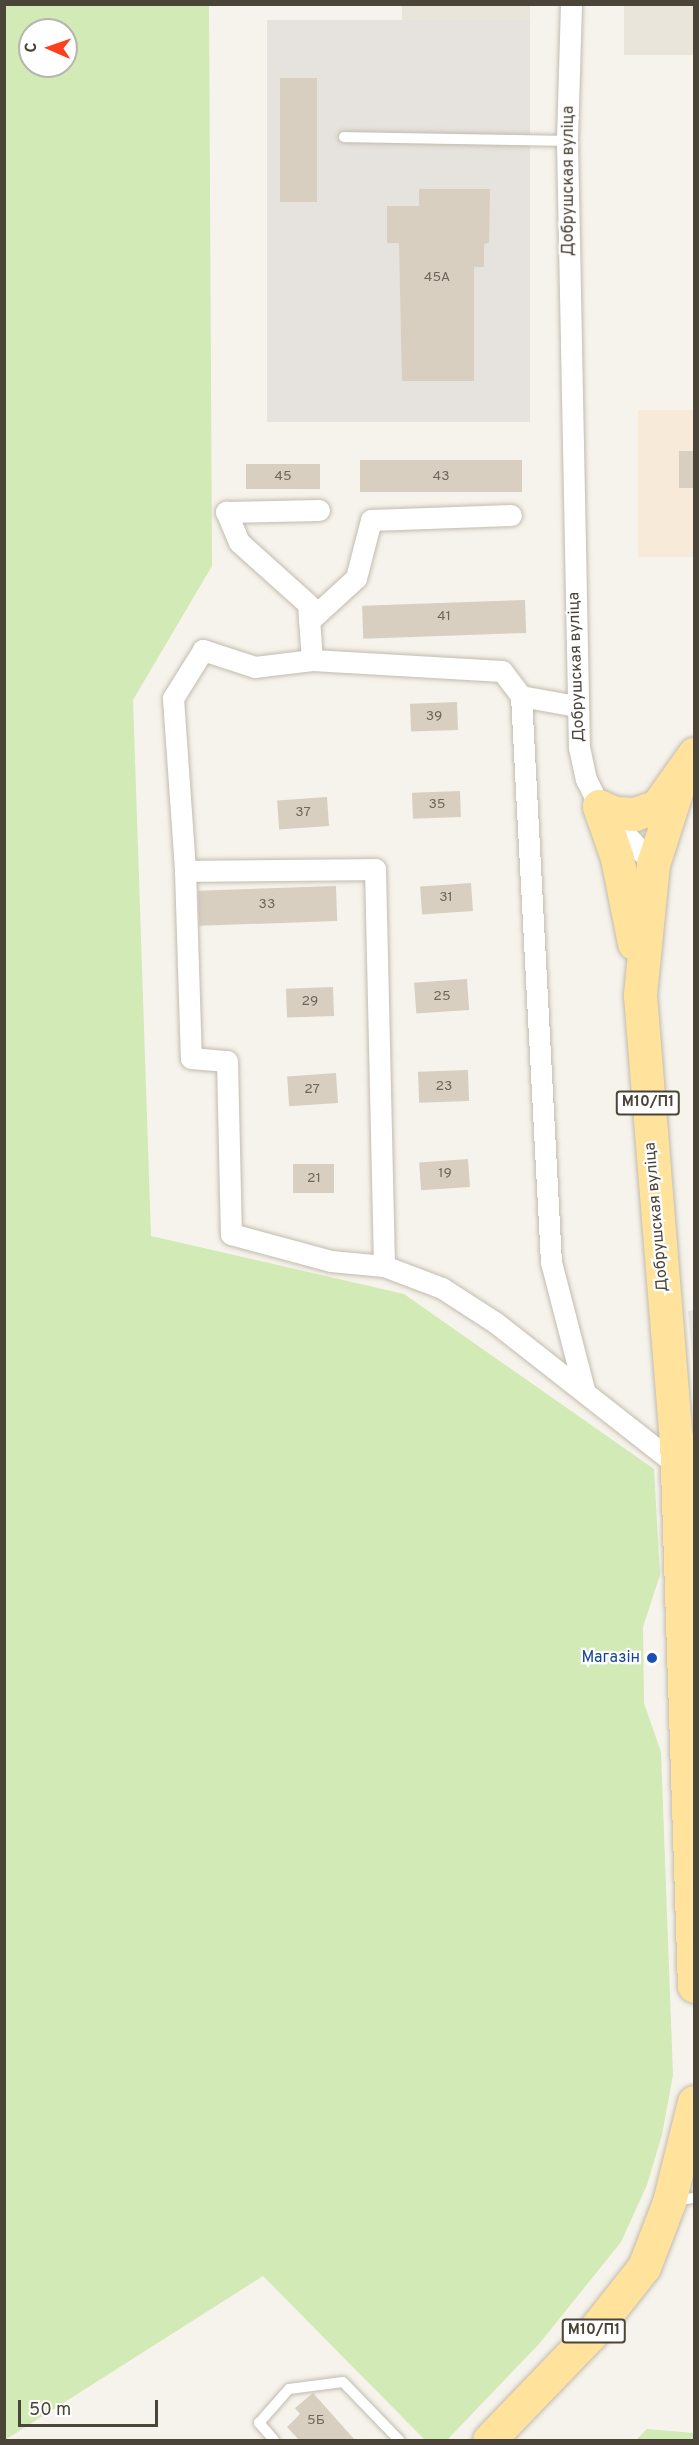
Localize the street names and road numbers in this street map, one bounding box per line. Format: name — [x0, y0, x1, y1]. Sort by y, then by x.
street label: Добрушская вуліца — [559, 106, 579, 256]
street label: Добрушская вуліца — [565, 592, 589, 742]
road number: М10/П1 — [615, 1091, 681, 1115]
street label: Добрушская вуліца — [641, 1141, 673, 1293]
road number: М10/П1 — [561, 2319, 627, 2343]

